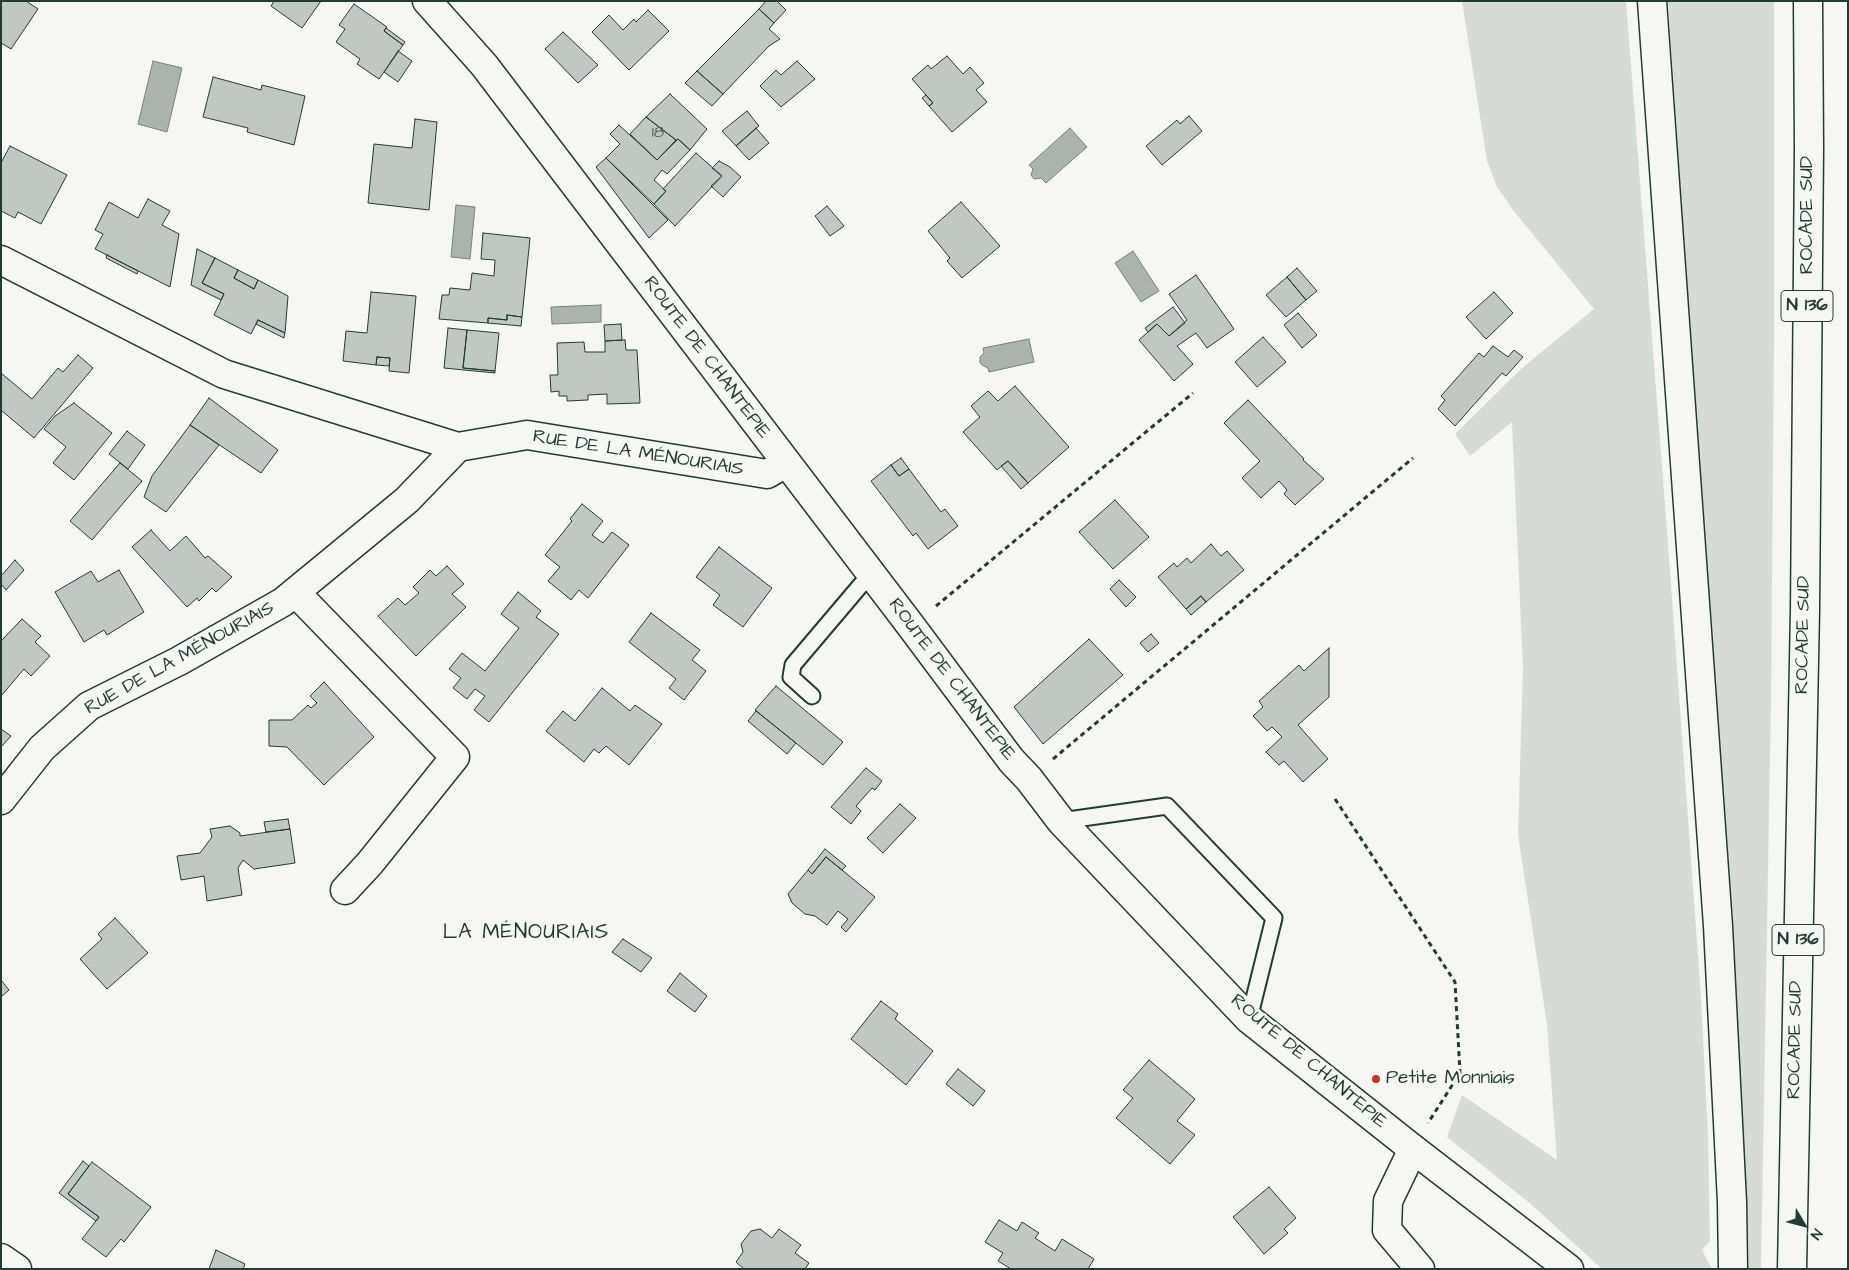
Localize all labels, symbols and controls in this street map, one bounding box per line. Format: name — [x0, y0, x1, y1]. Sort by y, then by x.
house number: 18 — [652, 124, 664, 144]
street label: ROCADE SUD — [1797, 156, 1819, 274]
street label: ROUTE DE CHANTEPIE — [638, 272, 774, 444]
road number: N 136 — [1781, 290, 1833, 322]
street label: RUE DE LA MÉNOURIAIS — [531, 426, 745, 482]
street label: ROCADE SUD — [1792, 576, 1816, 694]
street label: ROUTE DE CHANTEPIE — [883, 594, 1019, 766]
street label: RUE DE LA MÉNOURIAIS — [81, 597, 279, 721]
district label: LA MÉNOURIAIS — [441, 921, 611, 947]
road number: N 136 — [1772, 924, 1824, 956]
street label: ROCADE SUD — [1784, 981, 1808, 1099]
street label: ROUTE DE CHANTEPIE — [1225, 990, 1391, 1134]
place label: Petite Monniais — [1386, 1068, 1515, 1090]
marker: Petite Monniais — [1370, 1073, 1382, 1085]
north arrow — [1779, 1200, 1829, 1250]
text: N — [1805, 1225, 1827, 1244]

